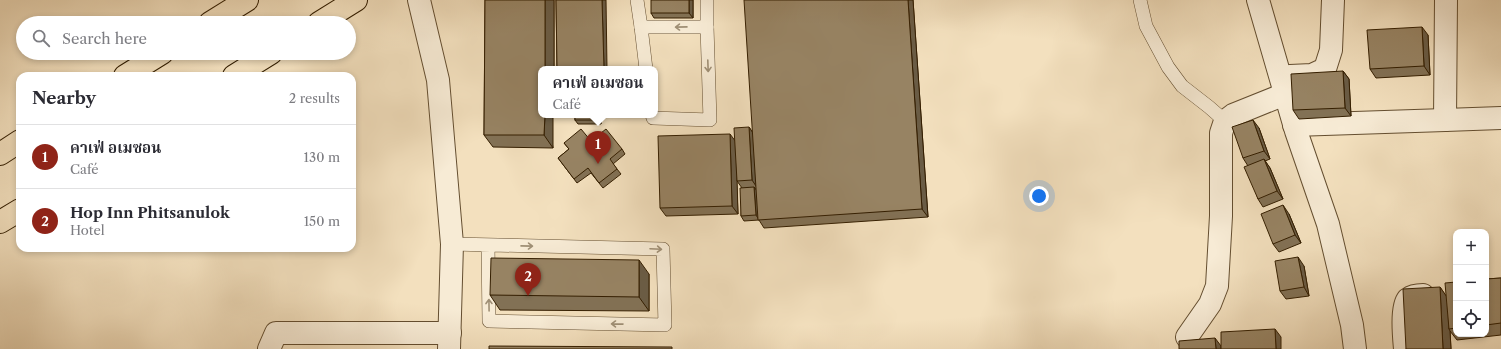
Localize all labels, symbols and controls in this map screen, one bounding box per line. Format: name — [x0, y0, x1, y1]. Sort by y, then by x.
search box — [16, 16, 356, 60]
one-way arrow — [675, 23, 688, 31]
icon: search — [30, 27, 52, 49]
text: Search here — [62, 29, 147, 48]
one-way arrow — [705, 59, 712, 72]
popup — [538, 66, 658, 118]
text: คาเฟ่ อเมซอน — [552, 73, 644, 92]
text: Nearby — [32, 88, 96, 108]
text: 2 results — [289, 90, 340, 106]
text: Café — [552, 96, 581, 112]
pin: 1 — [585, 131, 611, 164]
text: คาเฟ่ อเมซอน — [70, 138, 161, 157]
text: 1 — [42, 149, 48, 165]
text: 130 m — [304, 149, 340, 165]
text: Café — [70, 161, 99, 177]
your location — [1029, 186, 1049, 206]
text: Hop Inn Phitsanulok — [70, 203, 230, 222]
text: 2 — [41, 213, 49, 229]
text: 150 m — [304, 213, 340, 229]
text: Hotel — [70, 222, 105, 238]
map controls — [1453, 229, 1489, 337]
button: + — [1453, 229, 1489, 265]
one-way arrow — [520, 242, 533, 250]
one-way arrow — [650, 246, 663, 253]
pin: 2 — [515, 263, 541, 296]
button: − — [1453, 265, 1489, 301]
one-way arrow — [485, 299, 493, 312]
button: locate — [1453, 301, 1489, 337]
one-way arrow — [611, 320, 624, 328]

